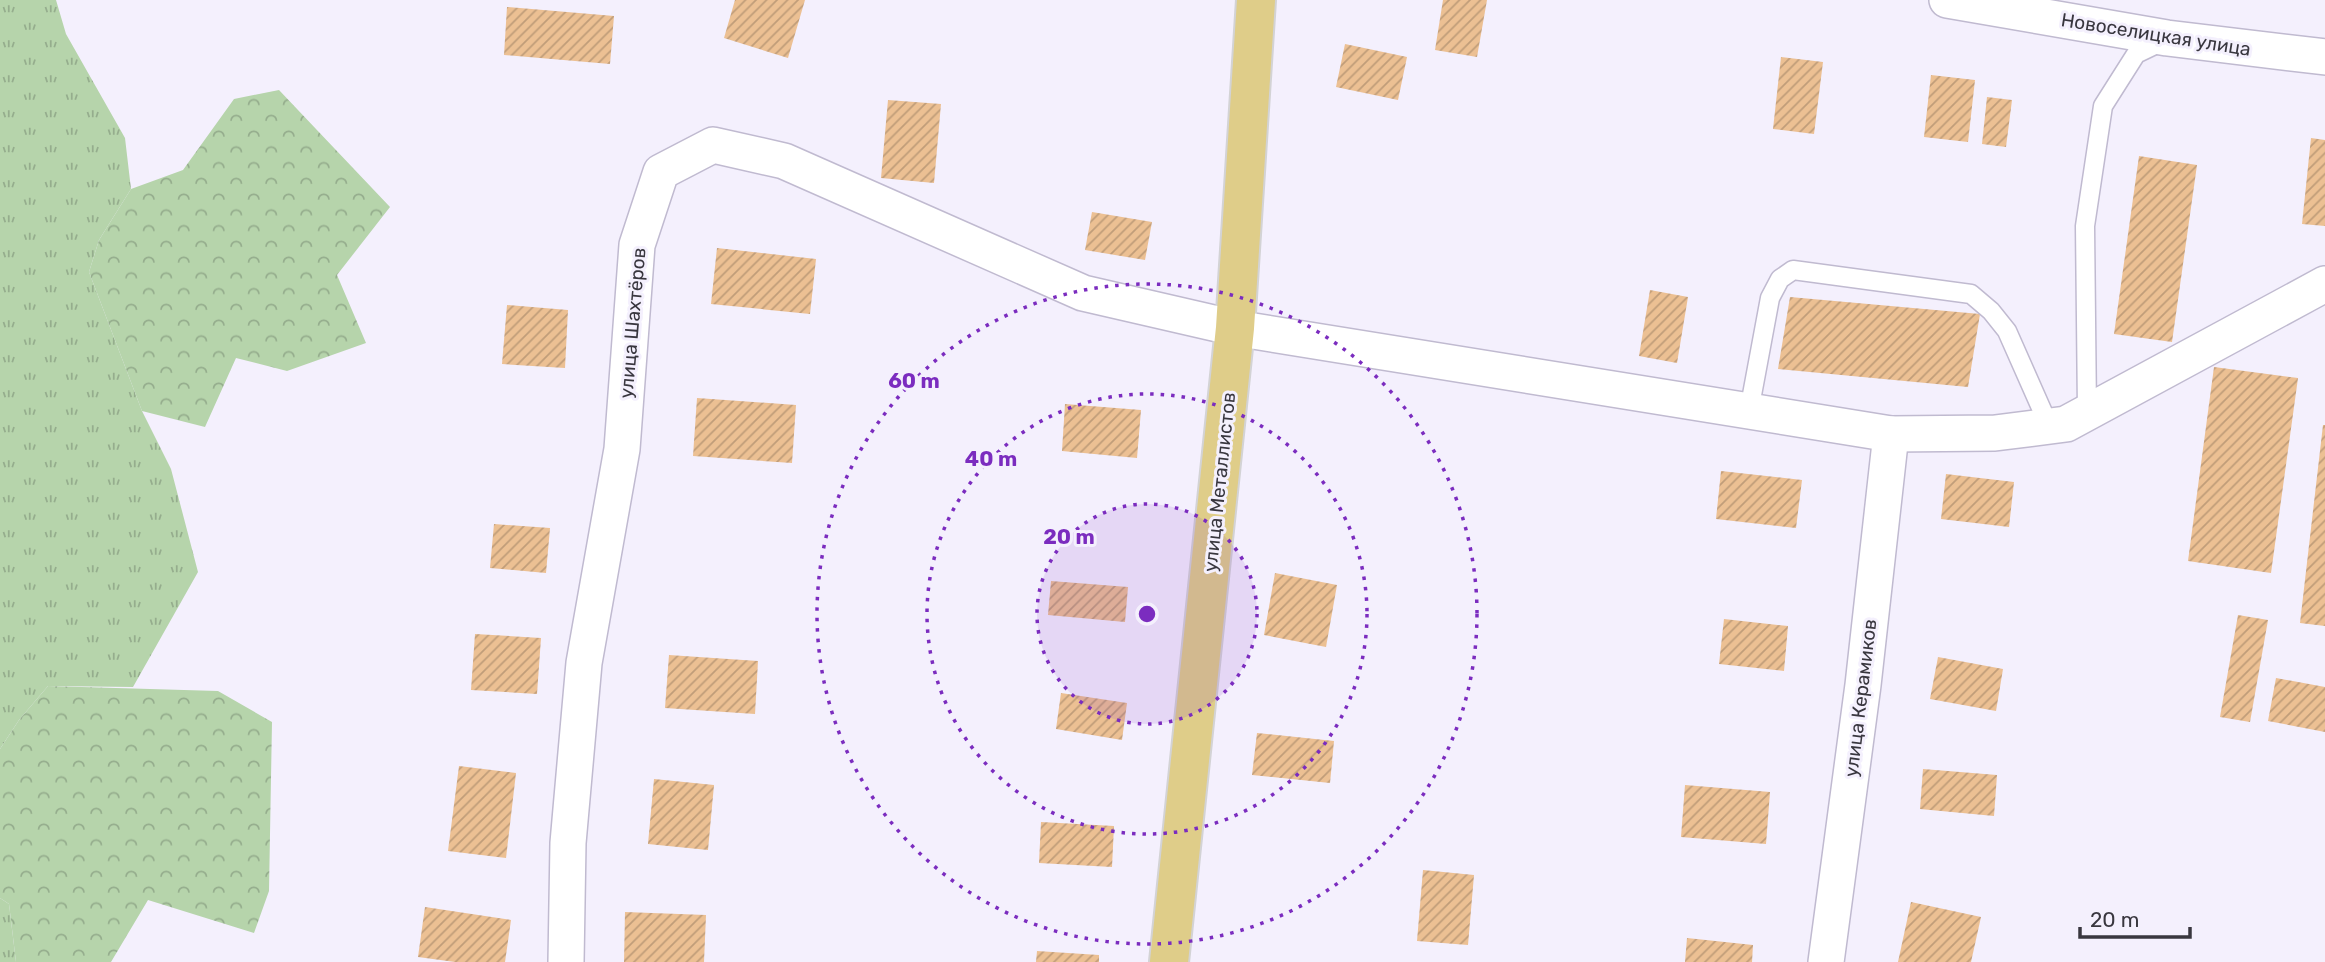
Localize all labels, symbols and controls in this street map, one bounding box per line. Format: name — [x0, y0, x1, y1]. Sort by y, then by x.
street label: Новоселицкая улица — [2059, 8, 2252, 61]
street label: улица Шахтёров — [614, 247, 651, 400]
text: 60 m — [888, 368, 940, 393]
street label: улица Металлистов — [1199, 391, 1240, 573]
text: 40 m — [965, 446, 1017, 471]
text: 20 m — [1043, 524, 1095, 549]
centre of rings — [1135, 602, 1159, 626]
street label: улица Керамиков — [1839, 618, 1882, 778]
scale bar — [2080, 895, 2190, 939]
text: 20 m — [2090, 907, 2139, 932]

